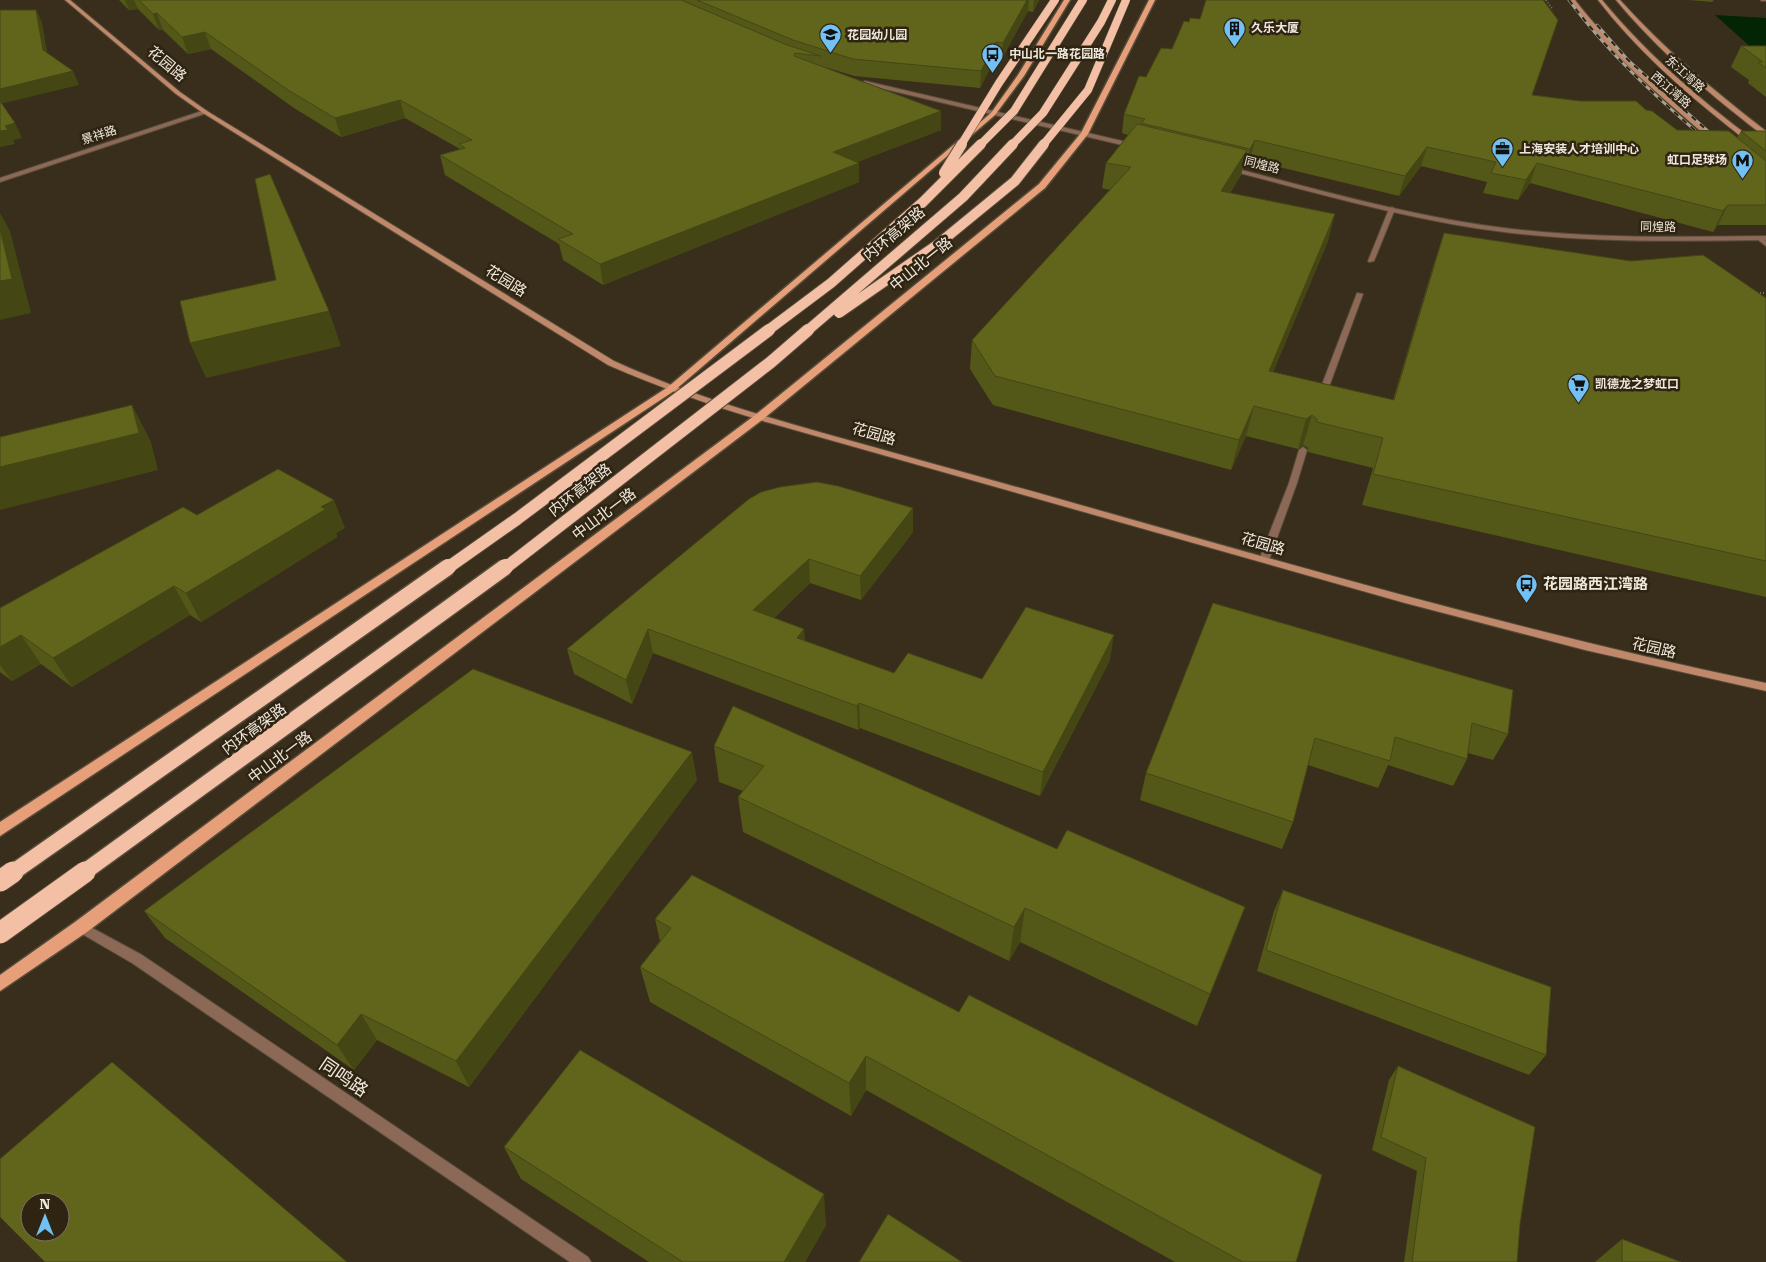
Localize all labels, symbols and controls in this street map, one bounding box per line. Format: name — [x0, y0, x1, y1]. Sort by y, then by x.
building icon: 久乐大厦 — [1223, 16, 1247, 47]
place label: 久乐大厦 — [1251, 21, 1299, 35]
school or university icon: 花园幼儿园 — [819, 23, 843, 54]
place label: 花园幼儿园 — [847, 28, 907, 42]
bus stop icon: 中山北一路花园路 — [981, 42, 1005, 73]
street label: 花园路 — [144, 43, 190, 85]
place label: 中山北一路花园路 — [1009, 47, 1105, 61]
street label: 东江湾路 — [1662, 53, 1708, 95]
street label: 西江湾路 — [1648, 69, 1694, 111]
street label: 景祥路 — [80, 123, 118, 147]
office icon: 上海安装人才培训中心 — [1491, 137, 1515, 168]
place label: 上海安装人才培训中心 — [1519, 142, 1639, 156]
metro station icon: 虹口足球场 — [1731, 148, 1755, 179]
place label: 虹口足球场 — [1667, 153, 1727, 167]
street label: 同煌路 — [1243, 154, 1281, 176]
street label: 内环高架路 — [859, 203, 929, 265]
street label: 同煌路 — [1640, 220, 1676, 234]
street label: 中山北一路 — [886, 233, 956, 295]
street label: 花园路 — [482, 261, 530, 301]
supermarket icon: 凯德龙之梦虹口 — [1567, 372, 1591, 403]
place label: 凯德龙之梦虹口 — [1595, 377, 1679, 391]
street label: 花园路 — [850, 419, 898, 449]
street label: 内环高架路 — [545, 460, 615, 520]
street label: 中山北一路 — [569, 484, 639, 544]
street label: 花园路 — [1239, 529, 1287, 559]
bus stop icon: 花园路西江湾路 — [1515, 572, 1539, 603]
place label: 花园路西江湾路 — [1543, 575, 1648, 593]
street label: 花园路 — [1630, 634, 1678, 662]
street label: 内环高架路 — [218, 700, 290, 758]
street label: 中山北一路 — [245, 727, 315, 787]
street label: 同鸣路 — [316, 1053, 372, 1101]
north arrow — [20, 1192, 70, 1242]
text: N — [40, 1196, 51, 1212]

